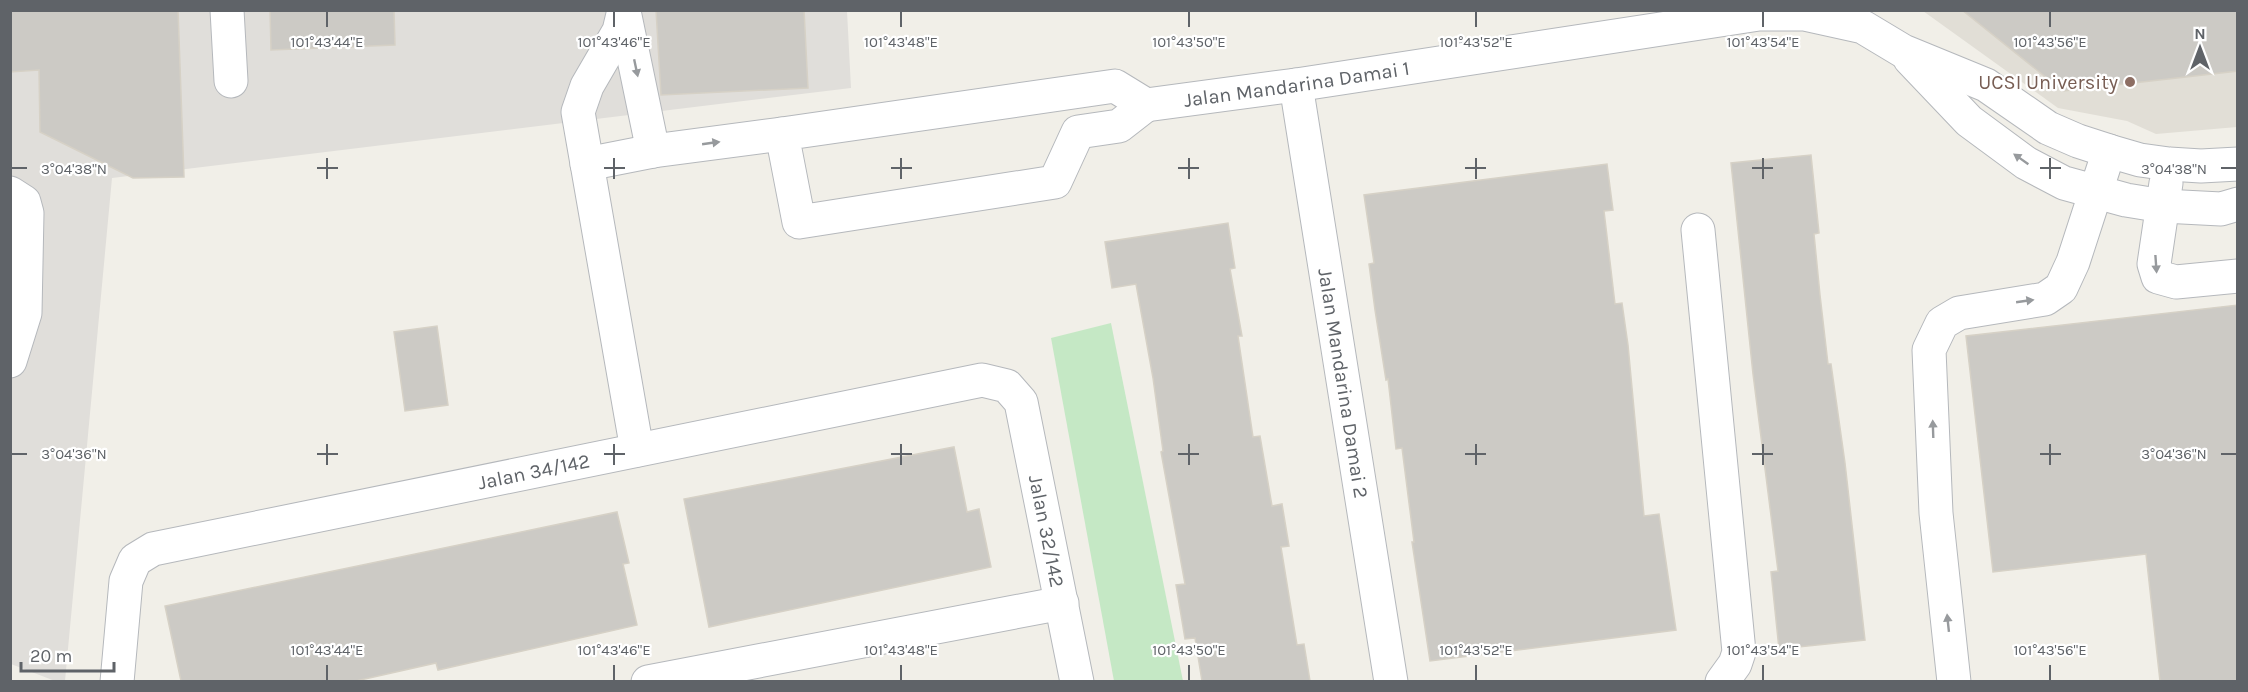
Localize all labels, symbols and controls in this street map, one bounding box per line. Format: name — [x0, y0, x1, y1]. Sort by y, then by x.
north arrow — [2170, 18, 2230, 78]
text: N — [2194, 24, 2206, 43]
text: 101°43'44"E — [291, 33, 363, 51]
text: 101°43'46"E — [577, 33, 651, 51]
text: 101°43'48"E — [864, 33, 938, 51]
text: 101°43'50"E — [1152, 33, 1226, 51]
text: 101°43'52"E — [1439, 33, 1513, 51]
text: 101°43'54"E — [1726, 33, 1800, 51]
text: 101°43'56"E — [2013, 33, 2087, 51]
street label: Jalan Mandarina Damai 1 — [1182, 56, 1411, 111]
one-way arrow — [632, 59, 641, 78]
place label: UCSI University — [1978, 71, 2118, 94]
marker: UCSI University — [2123, 75, 2137, 89]
one-way arrow — [702, 139, 721, 148]
one-way arrow — [2013, 153, 2029, 165]
text: 3°04'38"N — [41, 160, 107, 178]
text: 3°04'38"N — [2141, 160, 2207, 178]
one-way arrow — [2152, 255, 2161, 274]
street label: Jalan Mandarina Damai 2 — [1314, 266, 1373, 500]
one-way arrow — [2015, 297, 2034, 306]
one-way arrow — [1928, 420, 1937, 439]
text: 3°04'36"N — [41, 445, 107, 463]
text: 3°04'36"N — [2141, 445, 2207, 463]
street label: Jalan 34/142 — [476, 449, 592, 494]
street label: Jalan 32/142 — [1024, 473, 1069, 589]
one-way arrow — [1943, 614, 1953, 633]
scale bar — [21, 635, 114, 673]
text: 101°43'44"E — [291, 641, 363, 659]
text: 101°43'46"E — [577, 641, 651, 659]
text: 101°43'48"E — [864, 641, 938, 659]
text: 101°43'50"E — [1152, 641, 1226, 659]
text: 101°43'52"E — [1439, 641, 1513, 659]
text: 101°43'54"E — [1726, 641, 1800, 659]
text: 101°43'56"E — [2013, 641, 2087, 659]
text: 20 m — [30, 645, 72, 667]

